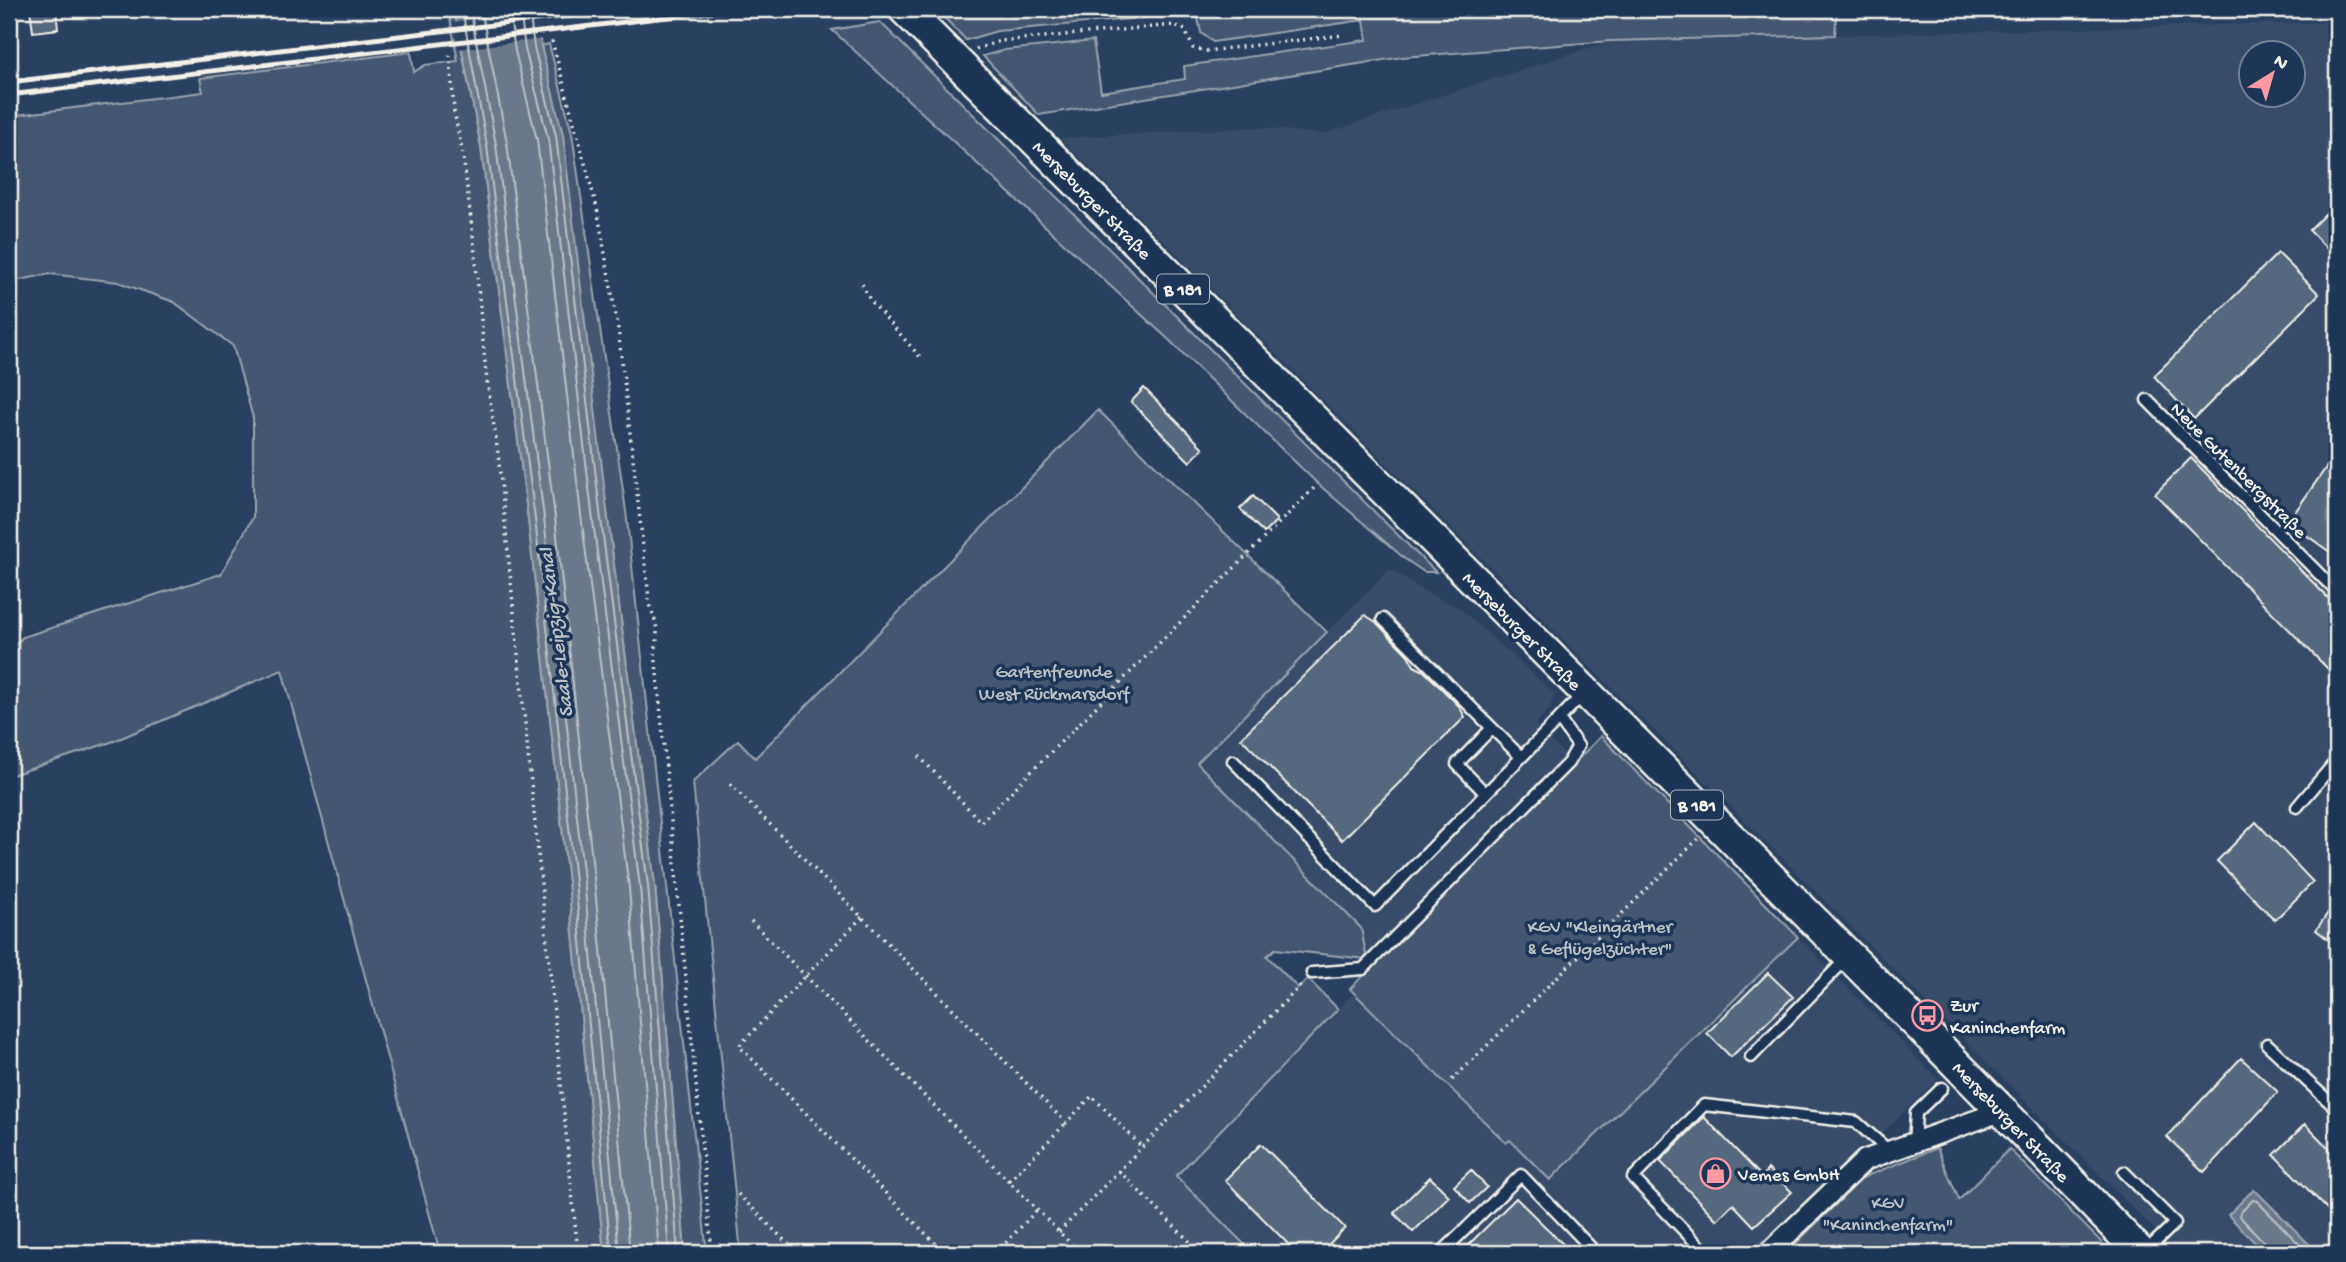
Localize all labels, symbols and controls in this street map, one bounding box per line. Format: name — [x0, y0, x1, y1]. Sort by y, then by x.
north arrow — [2238, 38, 2308, 108]
text: N — [2268, 50, 2292, 76]
street label: Merseburger Straße — [1026, 137, 1155, 266]
road number: B 181 — [1157, 274, 1209, 304]
street label: Neue Gutenbergstraße — [2164, 398, 2311, 545]
water label: Saale-Leipzig-Kanal — [536, 545, 581, 719]
street label: Merseburger Straße — [1456, 568, 1585, 697]
park label: Gartenfreunde West Rückmarsdorf — [979, 662, 1131, 707]
road number: B 181 — [1671, 790, 1723, 820]
park label: KGV "Kleingärtner & Geflügelzüchter" — [1528, 917, 1674, 962]
place label: Zur Kaninchenfarm — [1950, 996, 2066, 1041]
bus stop icon: Zur Kaninchenfarm — [1910, 998, 1944, 1032]
street label: Merseburger Straße — [1946, 1058, 2073, 1189]
shop icon: Vemes GmbH — [1698, 1156, 1732, 1190]
place label: Vemes GmbH — [1737, 1165, 1840, 1188]
park label: KGV "Kaninchenfarm" — [1822, 1193, 1954, 1238]

